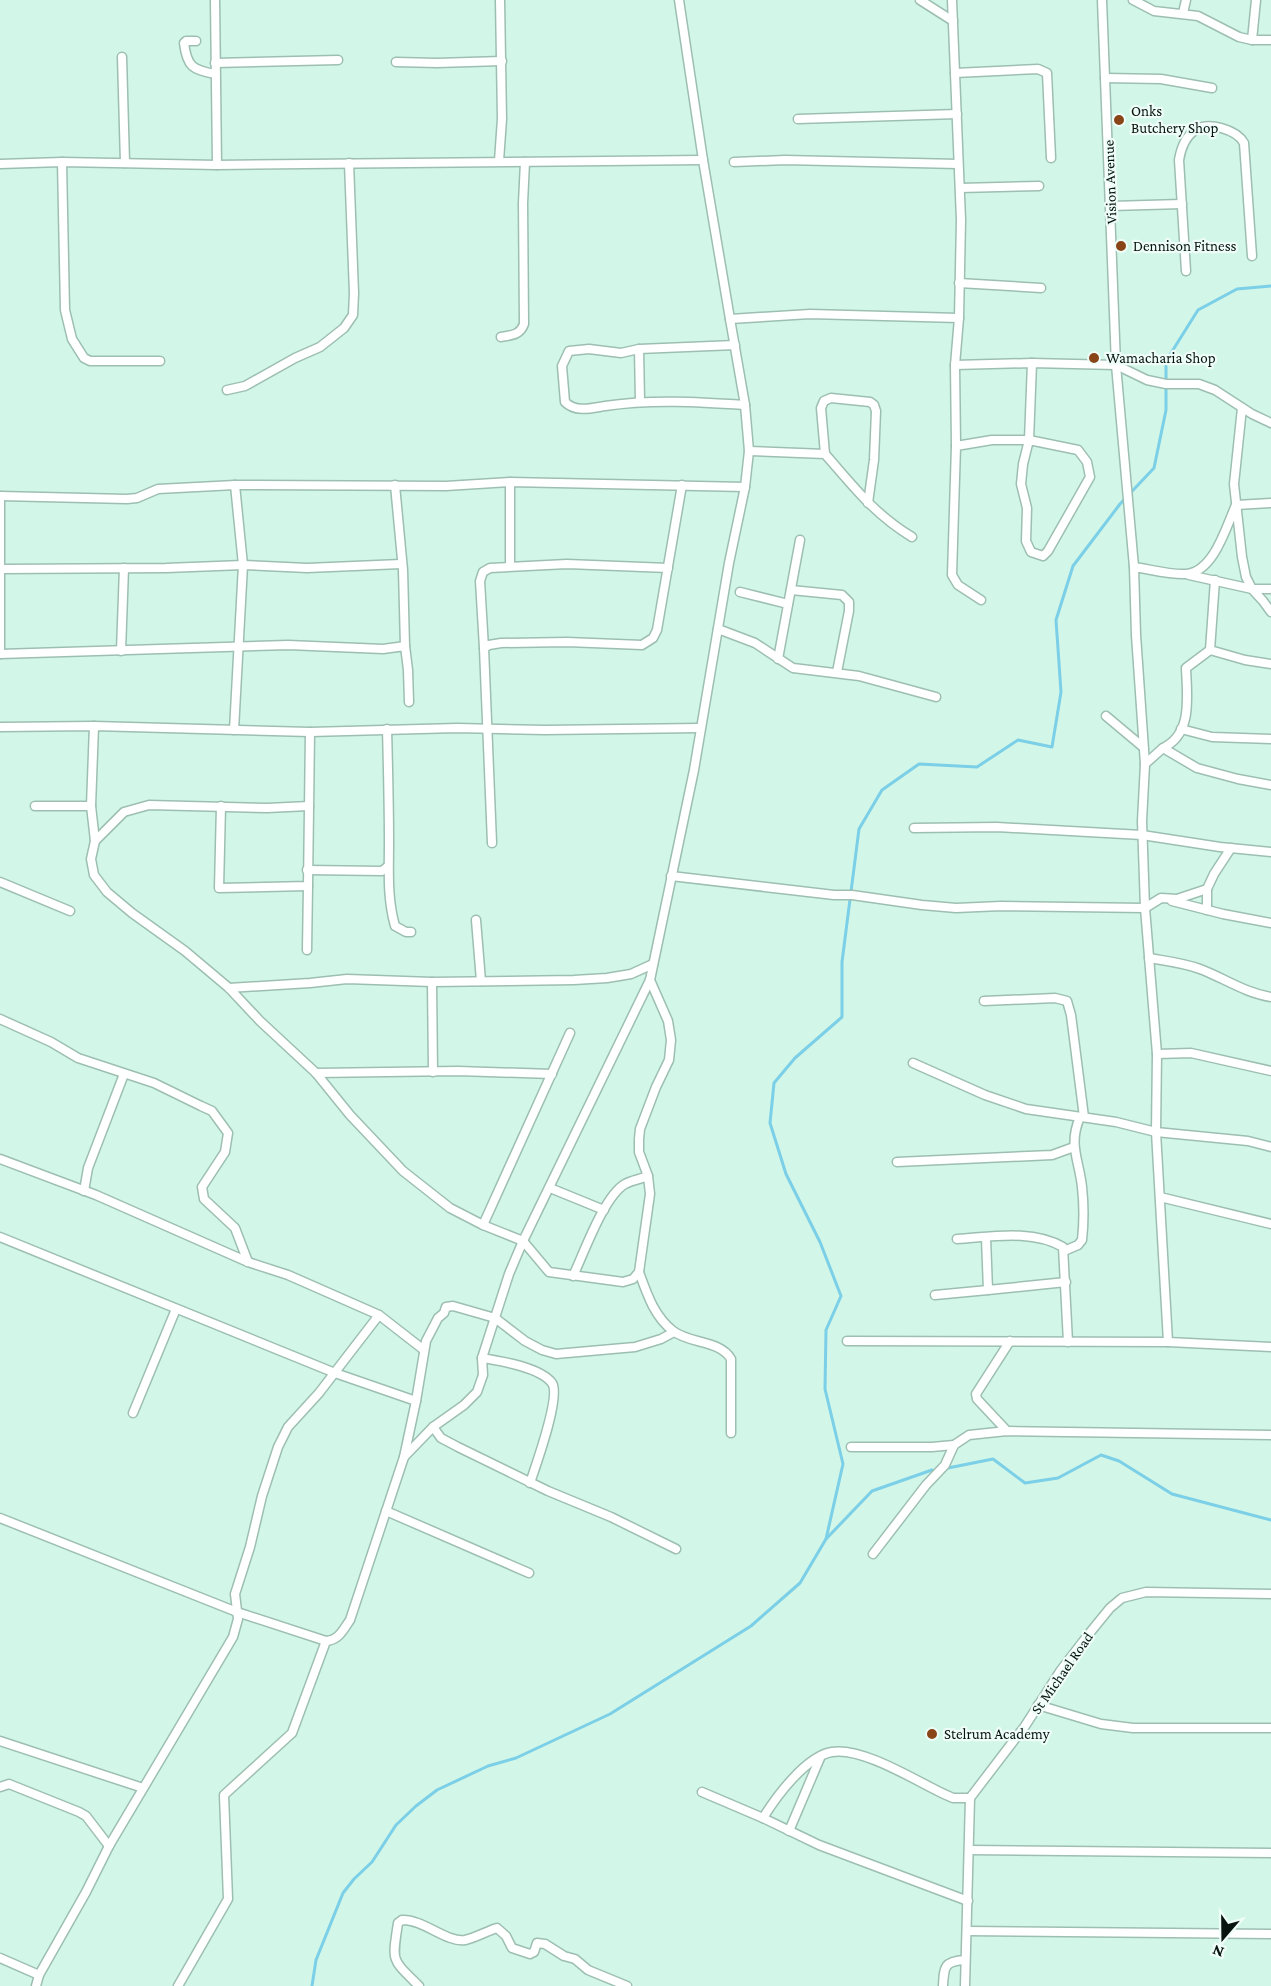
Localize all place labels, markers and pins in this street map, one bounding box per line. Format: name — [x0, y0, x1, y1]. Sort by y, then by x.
place label: Onks Butchery Shop — [1131, 103, 1218, 137]
marker: Onks Butchery Shop — [1112, 113, 1126, 127]
place label: Dennison Fitness — [1133, 238, 1237, 254]
marker: Dennison Fitness — [1114, 239, 1128, 253]
place label: Wamacharia Shop — [1106, 350, 1216, 367]
marker: Wamacharia Shop — [1087, 351, 1101, 365]
place label: Stelrum Academy — [944, 1726, 1050, 1743]
marker: Stelrum Academy — [925, 1727, 939, 1741]

